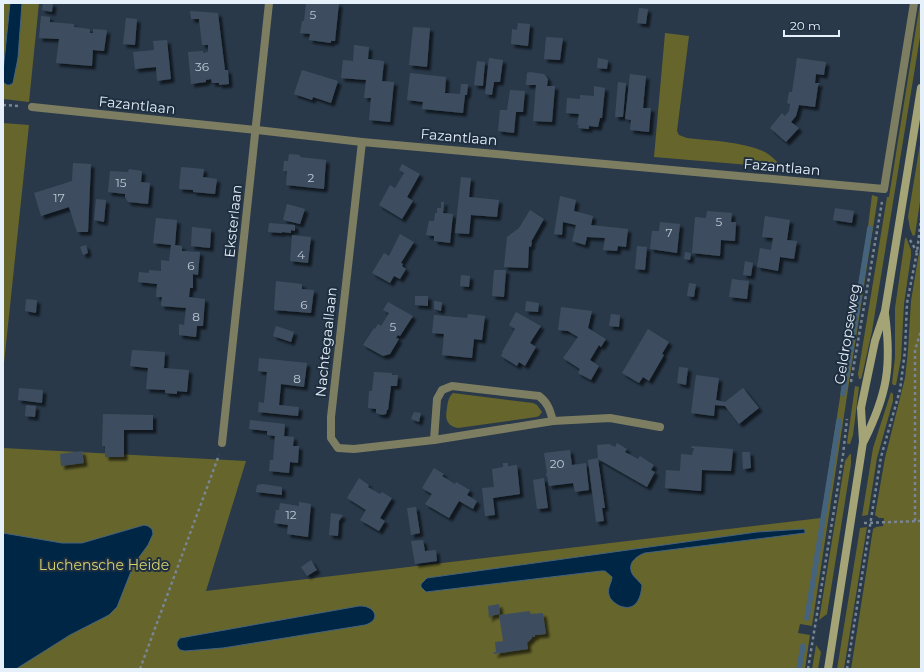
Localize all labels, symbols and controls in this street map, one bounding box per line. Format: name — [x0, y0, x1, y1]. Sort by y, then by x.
house number: 5 — [310, 7, 317, 22]
scale bar — [784, 12, 839, 38]
text: 20 m — [790, 18, 821, 33]
house number: 36 — [195, 59, 209, 74]
street label: Fazantlaan — [98, 92, 176, 118]
street label: Fazantlaan — [420, 125, 498, 149]
street label: Fazantlaan — [743, 155, 821, 179]
house number: 2 — [308, 170, 315, 185]
house number: 15 — [115, 175, 127, 190]
street label: Eksterlaan — [220, 184, 246, 258]
house number: 17 — [53, 190, 65, 205]
house number: 5 — [716, 214, 723, 229]
house number: 7 — [665, 225, 673, 240]
house number: 4 — [297, 247, 305, 262]
house number: 6 — [187, 258, 195, 273]
street label: Geldropseweg — [830, 282, 864, 386]
street label: Nachtegaallaan — [311, 286, 341, 398]
house number: 6 — [300, 297, 308, 312]
house number: 8 — [192, 309, 200, 324]
house number: 5 — [390, 319, 397, 334]
house number: 8 — [293, 371, 301, 386]
house number: 20 — [550, 456, 564, 471]
house number: 12 — [285, 507, 297, 522]
park label: Luchensche Heide — [39, 556, 169, 574]

